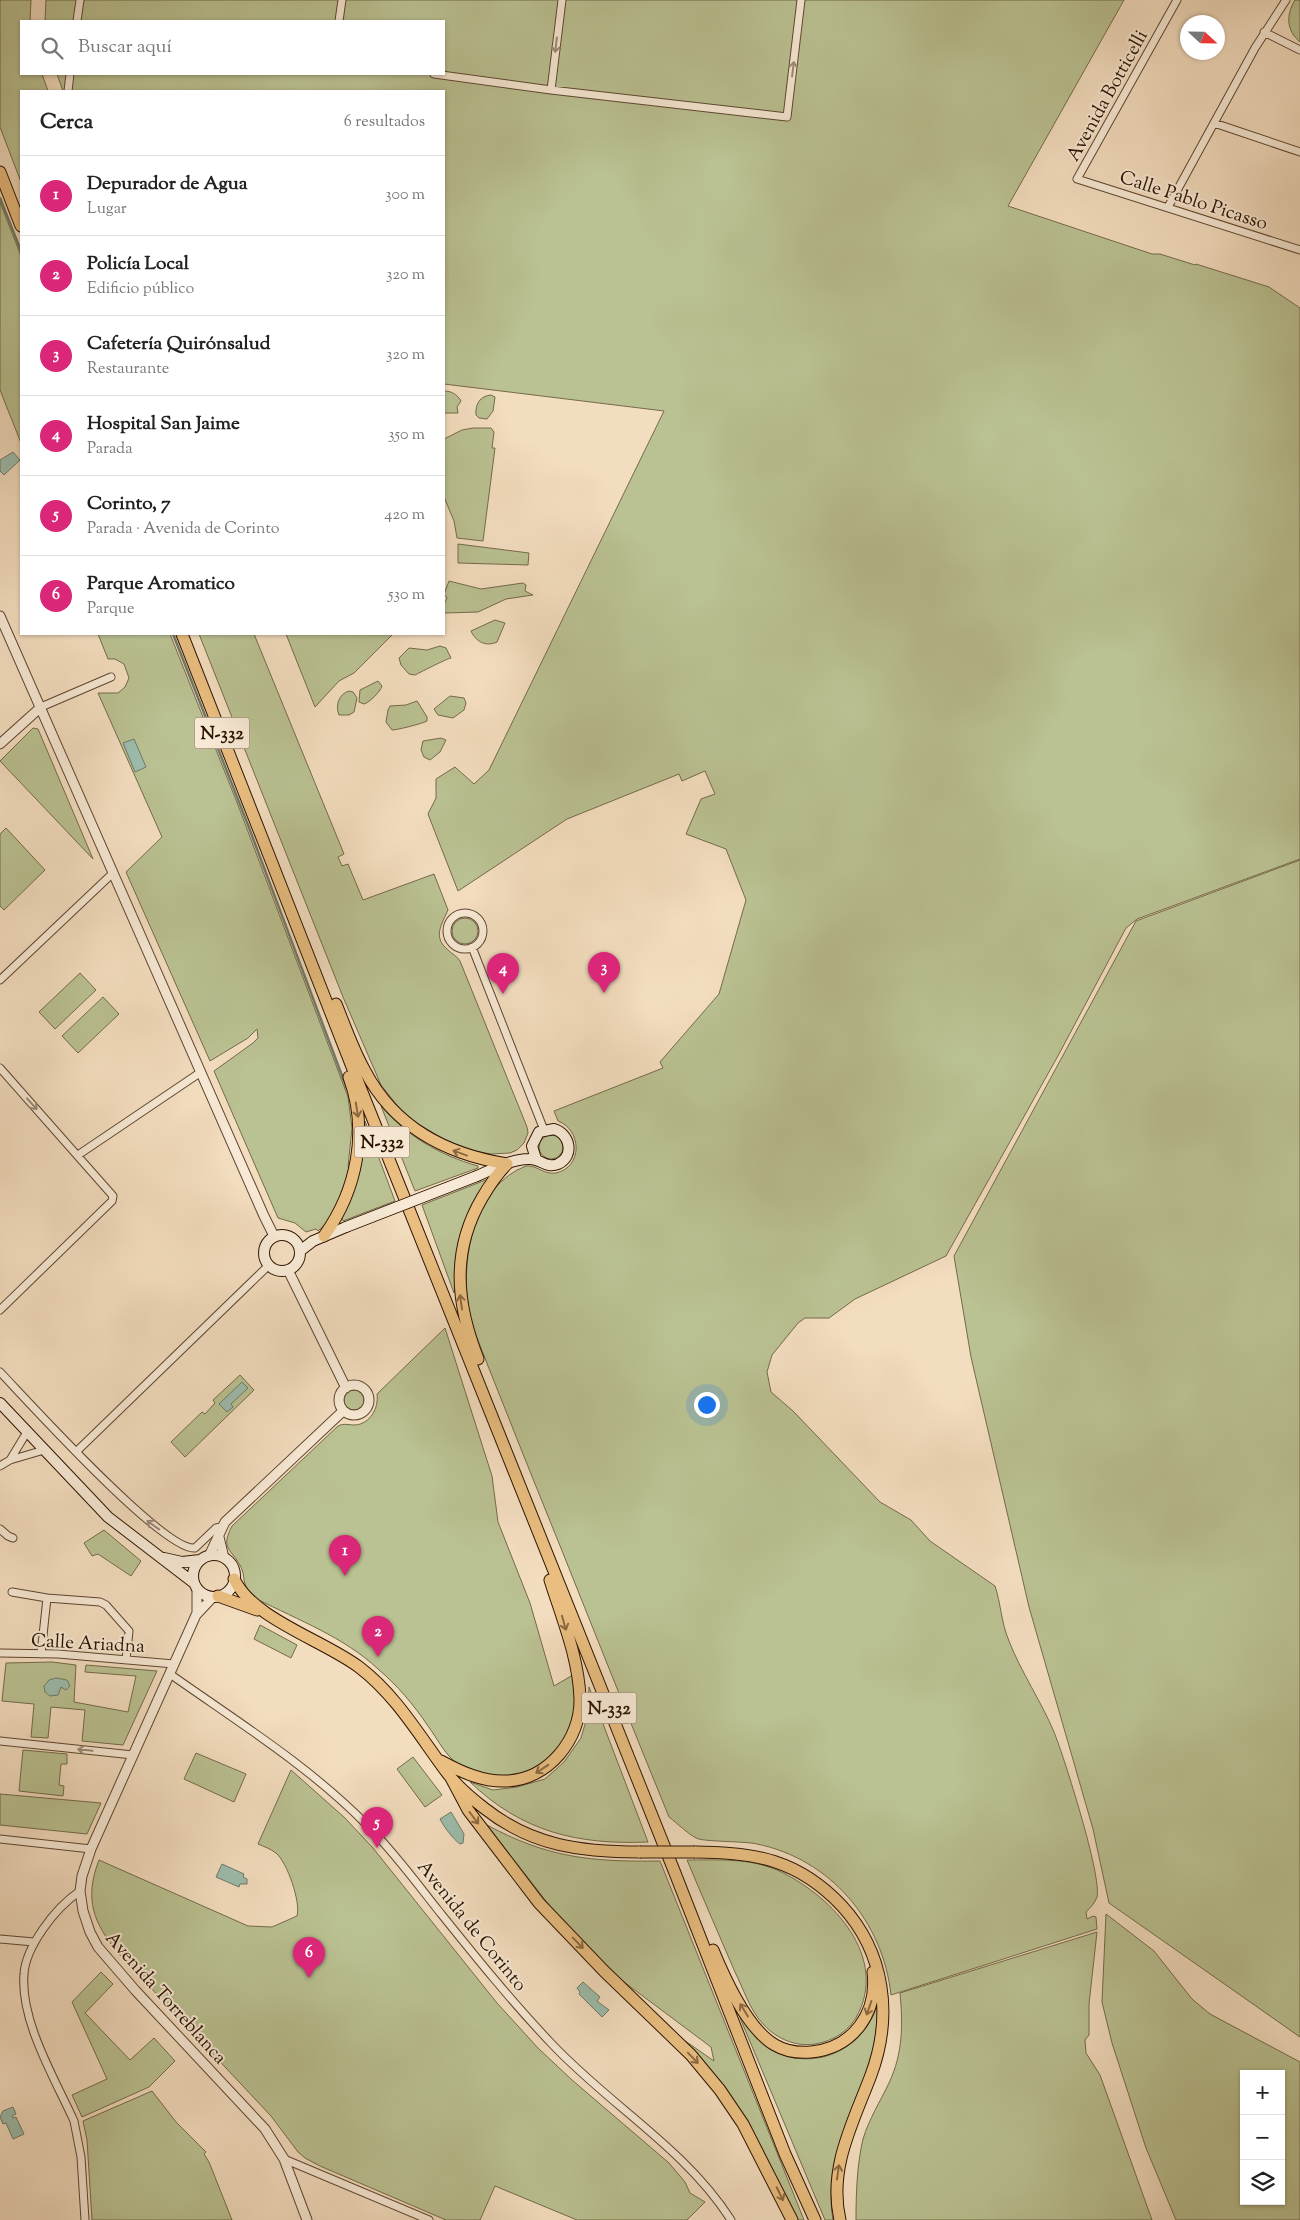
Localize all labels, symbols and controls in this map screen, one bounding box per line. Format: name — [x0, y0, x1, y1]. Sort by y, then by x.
north arrow — [1180, 15, 1225, 60]
search box — [20, 20, 445, 75]
street label: Avenida Botticelli — [1061, 26, 1156, 167]
icon: search — [38, 34, 66, 62]
text: Buscar aquí — [78, 34, 172, 61]
one-way arrow — [551, 37, 561, 53]
one-way arrow — [788, 61, 798, 77]
text: Cerca — [40, 108, 93, 138]
text: 6 resultados — [344, 111, 425, 134]
street label: Calle Pablo Picasso — [1116, 165, 1271, 238]
text: Depurador de Agua — [87, 171, 247, 198]
text: 1 — [53, 184, 59, 207]
text: 300 m — [385, 184, 425, 207]
text: Lugar — [87, 198, 127, 221]
text: Policía Local — [87, 251, 189, 278]
text: 2 — [52, 264, 60, 287]
text: 320 m — [386, 264, 425, 287]
text: Edificio público — [87, 278, 194, 301]
text: Cafetería Quirónsalud — [87, 331, 270, 358]
text: 3 — [53, 344, 59, 367]
text: 320 m — [386, 344, 425, 367]
text: Restaurante — [87, 358, 169, 381]
text: Hospital San Jaime — [87, 411, 240, 438]
text: 4 — [52, 424, 60, 447]
text: 350 m — [388, 424, 425, 447]
text: Parada — [87, 438, 133, 461]
text: Corinto, 7 — [87, 491, 170, 518]
text: 5 — [53, 504, 59, 527]
text: 420 m — [384, 504, 425, 527]
text: Parada · Avenida de Corinto — [87, 518, 280, 541]
text: Parque Aromatico — [87, 571, 235, 598]
text: 6 — [52, 584, 60, 607]
text: 530 m — [388, 584, 425, 607]
text: Parque — [87, 598, 134, 621]
road number: N-332 — [194, 718, 250, 748]
pin: 3 — [588, 952, 620, 993]
pin: 4 — [487, 953, 519, 994]
one-way arrow — [27, 1098, 38, 1111]
one-way arrow — [352, 1101, 362, 1117]
road number: N-332 — [354, 1126, 410, 1158]
one-way arrow — [453, 1148, 468, 1157]
one-way arrow — [456, 1294, 466, 1310]
your location — [694, 1392, 720, 1418]
one-way arrow — [146, 1520, 160, 1530]
pin: 1 — [329, 1535, 361, 1576]
one-way arrow — [559, 1614, 569, 1630]
pin: 2 — [362, 1616, 394, 1657]
street label: Calle Ariadna — [30, 1628, 146, 1661]
road number: N-332 — [582, 1692, 636, 1724]
one-way arrow — [77, 1745, 93, 1755]
one-way arrow — [535, 1764, 549, 1774]
pin: 5 — [361, 1807, 393, 1848]
one-way arrow — [469, 1811, 480, 1824]
street label: Avenida de Corinto — [410, 1855, 532, 1998]
street label: Avenida Torreblanca — [98, 1926, 232, 2071]
pin: 6 — [293, 1937, 325, 1978]
one-way arrow — [572, 1937, 584, 1950]
one-way arrow — [864, 2000, 873, 2016]
one-way arrow — [738, 2003, 748, 2017]
one-way arrow — [687, 2051, 699, 2064]
map controls — [1240, 2070, 1285, 2205]
button: + — [1240, 2070, 1285, 2115]
button: − — [1240, 2115, 1285, 2160]
button: layers — [1240, 2160, 1285, 2205]
one-way arrow — [833, 2164, 843, 2180]
one-way arrow — [776, 2186, 785, 2201]

